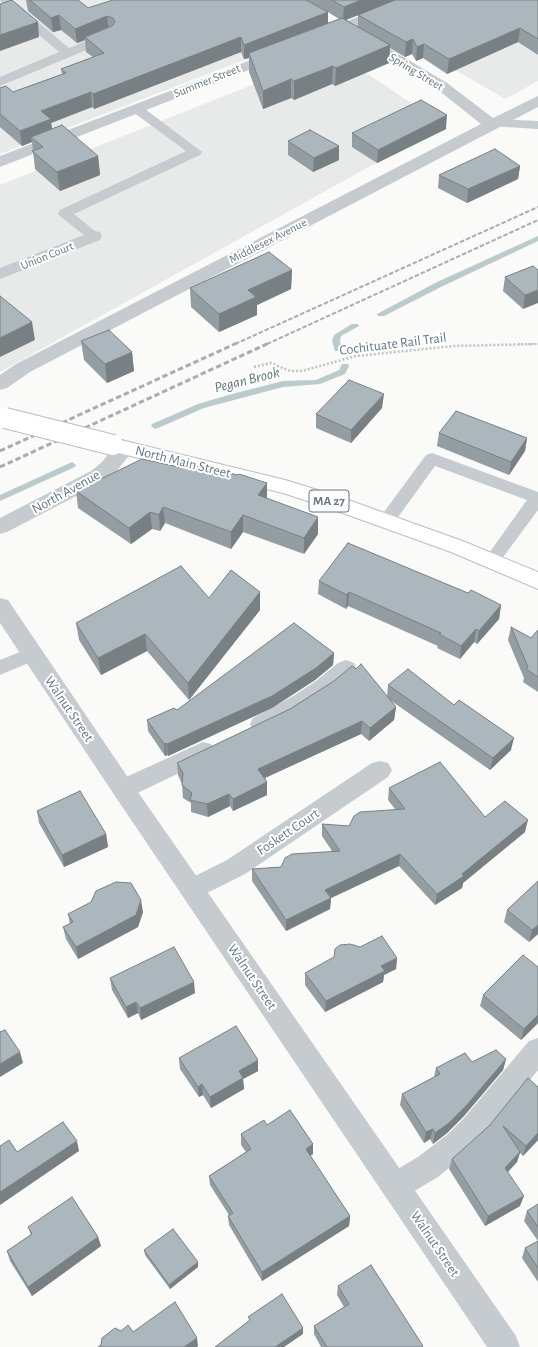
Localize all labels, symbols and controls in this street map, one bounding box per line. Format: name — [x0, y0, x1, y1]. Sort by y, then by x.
street label: Spring Street — [386, 50, 446, 94]
street label: Summer Street — [172, 61, 242, 101]
street label: Middlesex Avenue — [227, 215, 309, 267]
street label: Union Court — [18, 239, 76, 273]
street label: Cochituate Rail Trail — [338, 329, 448, 359]
water label: Pegan Brook — [213, 363, 281, 397]
street label: North Main Street — [133, 442, 233, 482]
street label: North Avenue — [29, 466, 103, 518]
road number: MA 27 — [309, 490, 349, 512]
street label: Walnut Street — [41, 673, 97, 745]
street label: Foskett Court — [254, 805, 322, 859]
street label: Walnut Street — [224, 941, 280, 1013]
street label: Walnut Street — [407, 1208, 463, 1280]

